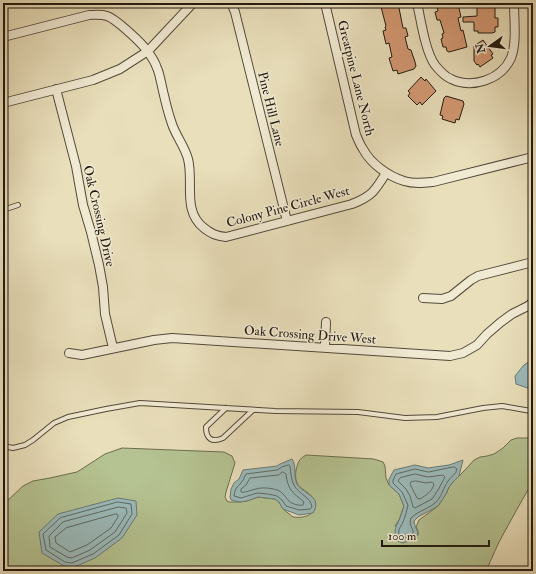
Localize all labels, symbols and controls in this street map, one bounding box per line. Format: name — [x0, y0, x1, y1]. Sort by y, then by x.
street label: Greatpine Lane North — [333, 18, 378, 138]
north arrow — [470, 26, 510, 66]
text: N — [473, 41, 489, 56]
street label: Pine Hill Lane — [254, 70, 288, 148]
street label: Oak Crossing Drive — [80, 164, 119, 269]
street label: Colony Pine Circle West — [225, 183, 352, 232]
street label: Oak Crossing Drive West — [243, 322, 377, 348]
scale bar — [382, 522, 489, 548]
text: 100 m — [388, 529, 417, 544]

